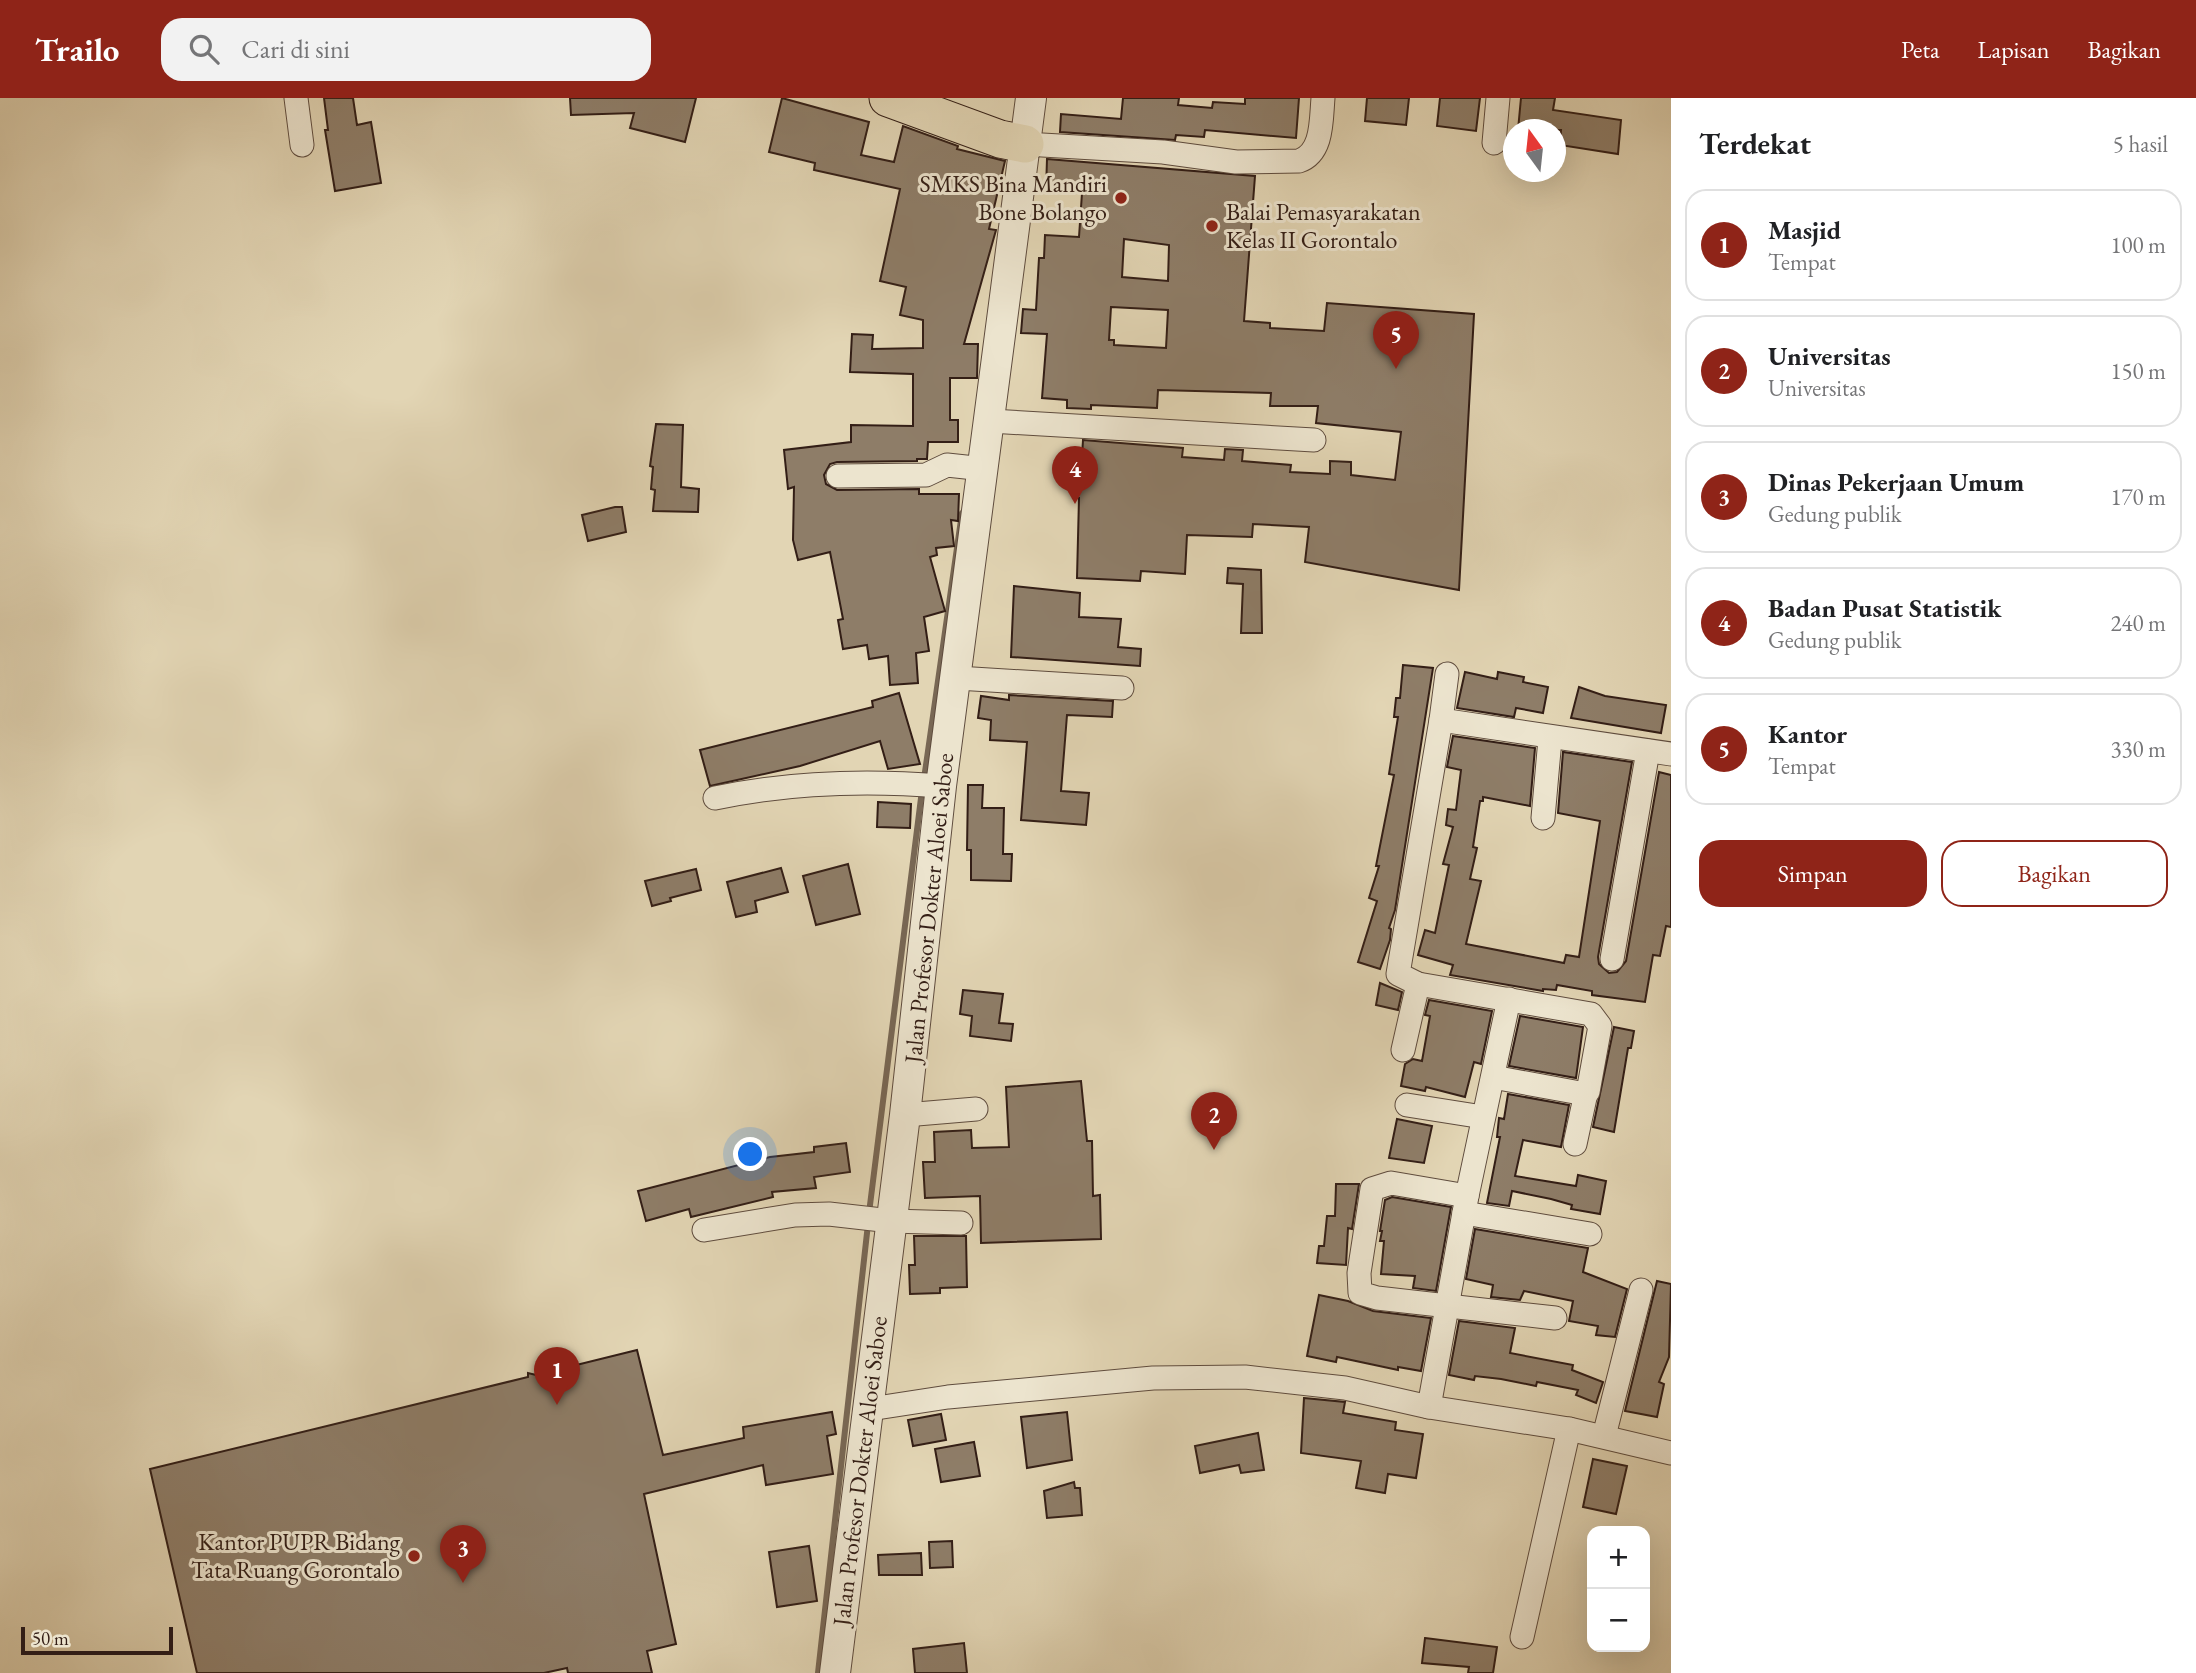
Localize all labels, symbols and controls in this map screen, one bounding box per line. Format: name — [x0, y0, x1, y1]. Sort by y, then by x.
search box — [161, 18, 651, 81]
text: Trailo — [35, 28, 119, 71]
icon: search — [185, 30, 223, 68]
text: Cari di sini — [241, 32, 350, 66]
text: Peta — [1901, 34, 1940, 65]
text: Lapisan — [1978, 34, 2050, 65]
text: Bagikan — [2088, 34, 2161, 65]
north arrow — [1503, 119, 1566, 182]
text: Terdekat — [1699, 124, 1811, 163]
text: 5 hasil — [2113, 129, 2168, 159]
place label: SMKS Bina Mandiri Bone Bolango — [920, 168, 1107, 227]
marker: SMKS Bina Mandiri Bone Bolango — [1113, 190, 1129, 206]
place label: Balai Pemasyarakatan Kelas II Gorontalo — [1226, 196, 1421, 255]
text: Masjid — [1768, 213, 1841, 247]
marker: Balai Pemasyarakatan Kelas II Gorontalo — [1204, 218, 1220, 234]
text: 1 — [1718, 230, 1730, 260]
text: 100 m — [2110, 230, 2166, 260]
text: Tempat — [1768, 247, 1836, 277]
pin: 5 — [1373, 311, 1419, 369]
text: Universitas — [1768, 339, 1891, 373]
text: 2 — [1718, 356, 1730, 386]
text: 150 m — [2110, 356, 2166, 386]
text: Universitas — [1768, 373, 1866, 403]
pin: 4 — [1052, 446, 1098, 504]
text: Dinas Pekerjaan Umum — [1768, 465, 2024, 499]
text: 3 — [1718, 482, 1730, 512]
text: 170 m — [2110, 482, 2166, 512]
text: Gedung publik — [1768, 499, 1902, 529]
text: Badan Pusat Statistik — [1768, 591, 2001, 625]
text: 4 — [1718, 608, 1730, 638]
text: 240 m — [2110, 608, 2166, 638]
text: Gedung publik — [1768, 625, 1902, 655]
text: Kantor — [1768, 717, 1847, 751]
text: 5 — [1718, 734, 1730, 764]
text: 330 m — [2110, 734, 2166, 764]
street label: Jalan Profesor Dokter Aloei Saboe — [897, 751, 960, 1067]
text: Tempat — [1768, 751, 1836, 781]
button: Simpan — [1699, 840, 1927, 907]
button: Bagikan — [1941, 840, 2168, 907]
pin: 2 — [1191, 1092, 1237, 1150]
your location — [733, 1137, 767, 1171]
street label: Jalan Profesor Dokter Aloei Saboe — [825, 1314, 894, 1630]
pin: 1 — [534, 1347, 580, 1405]
pin: 3 — [440, 1525, 486, 1583]
place label: Kantor PUPR Bidang Tata Ruang Gorontalo — [191, 1526, 401, 1585]
map controls — [1587, 1526, 1650, 1652]
button: + — [1587, 1526, 1650, 1589]
marker: Kantor PUPR Bidang Tata Ruang Gorontalo — [406, 1548, 422, 1564]
button: − — [1587, 1589, 1650, 1652]
scale bar — [21, 1624, 173, 1656]
text: 50 m — [32, 1626, 69, 1651]

